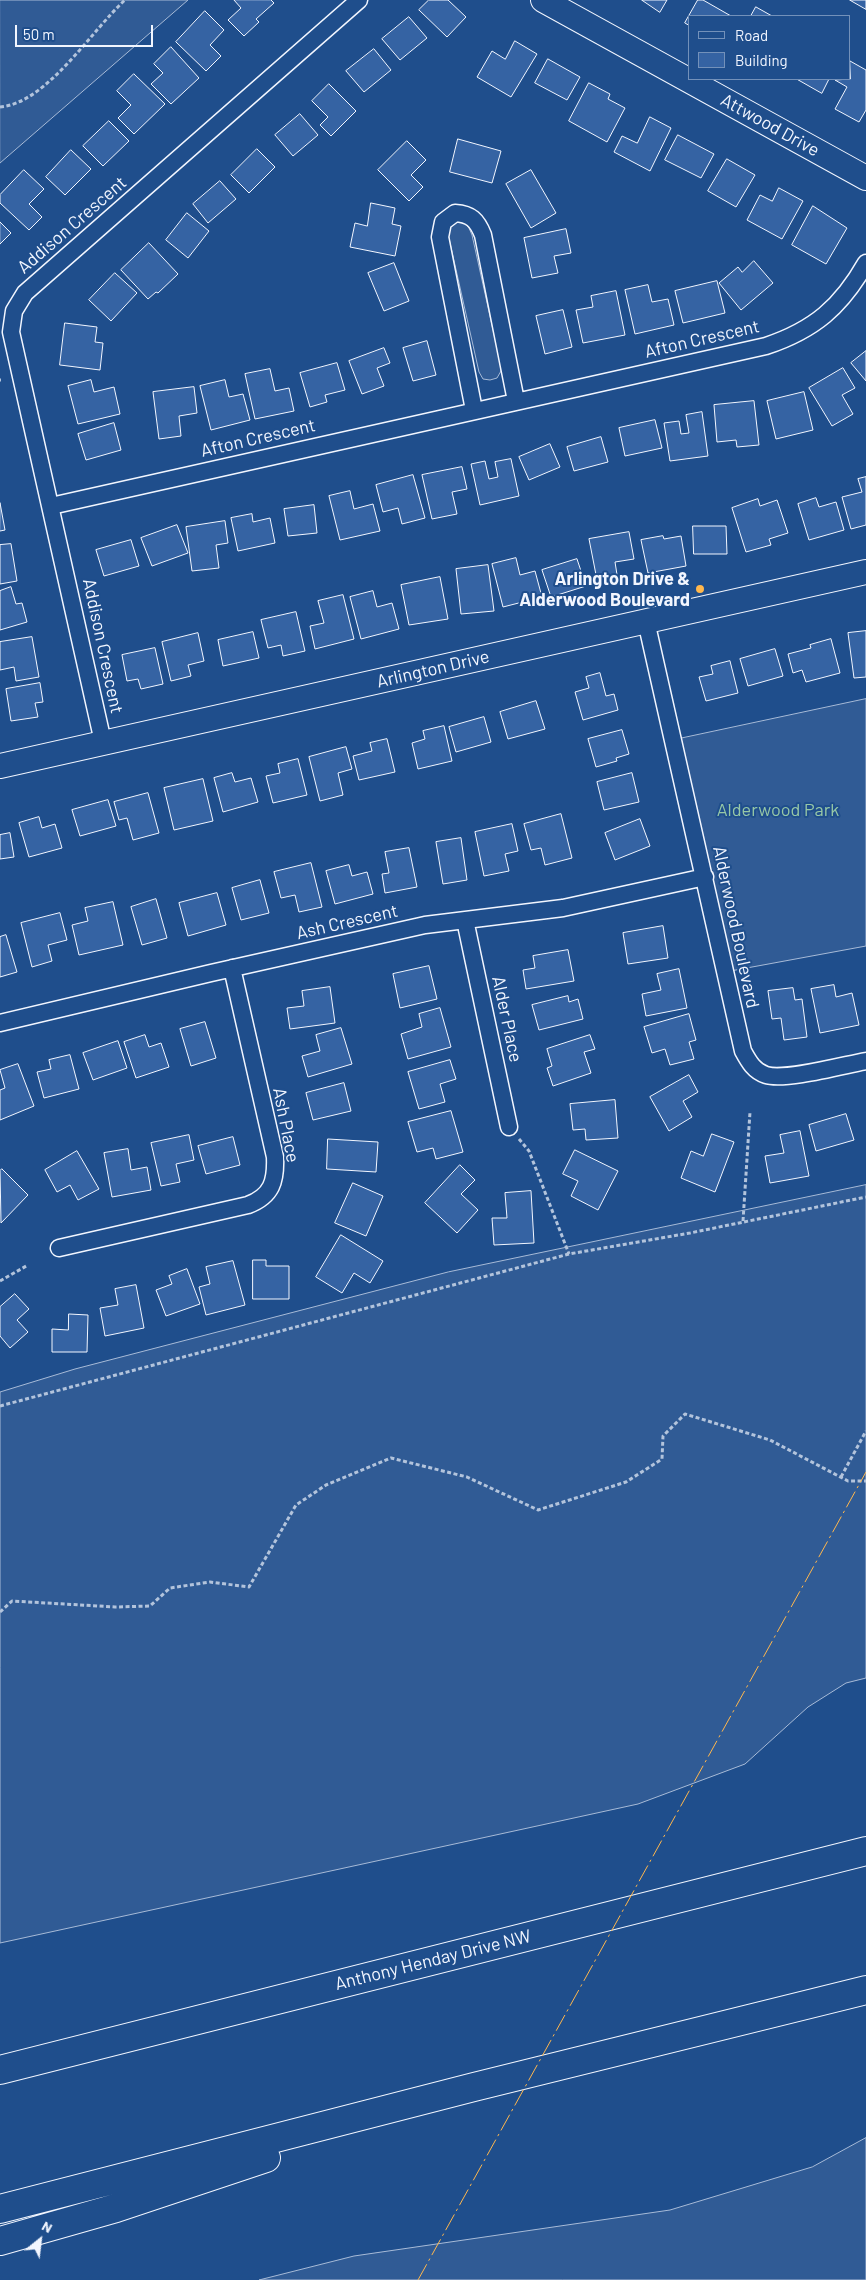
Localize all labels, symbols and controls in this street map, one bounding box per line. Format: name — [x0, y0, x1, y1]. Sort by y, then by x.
scale bar — [18, 15, 155, 47]
legend — [688, 15, 851, 80]
text: 50 m — [23, 25, 55, 43]
text: Road — [735, 26, 768, 44]
text: Building — [735, 51, 788, 69]
street label: Attwood Drive — [717, 89, 823, 161]
street label: Addison Crescent — [13, 172, 131, 278]
street label: Afton Crescent — [642, 315, 762, 363]
street label: Afton Crescent — [198, 414, 318, 462]
place label: Arlington Drive & Alderwood Boulevard — [519, 568, 690, 610]
street label: Addison Crescent — [78, 577, 128, 715]
marker: Arlington Drive & Alderwood Boulevard — [694, 583, 706, 595]
street label: Arlington Drive — [375, 646, 491, 692]
park label: Alderwood Park — [717, 799, 839, 821]
street label: Alderwood Boulevard — [708, 844, 764, 1010]
street label: Ash Crescent — [294, 900, 400, 944]
street label: Alder Place — [487, 974, 527, 1064]
street label: Ash Place — [268, 1086, 304, 1164]
street label: Anthony Henday Drive NW — [333, 1925, 533, 1995]
north arrow — [15, 2215, 65, 2265]
text: N — [39, 2217, 56, 2236]

